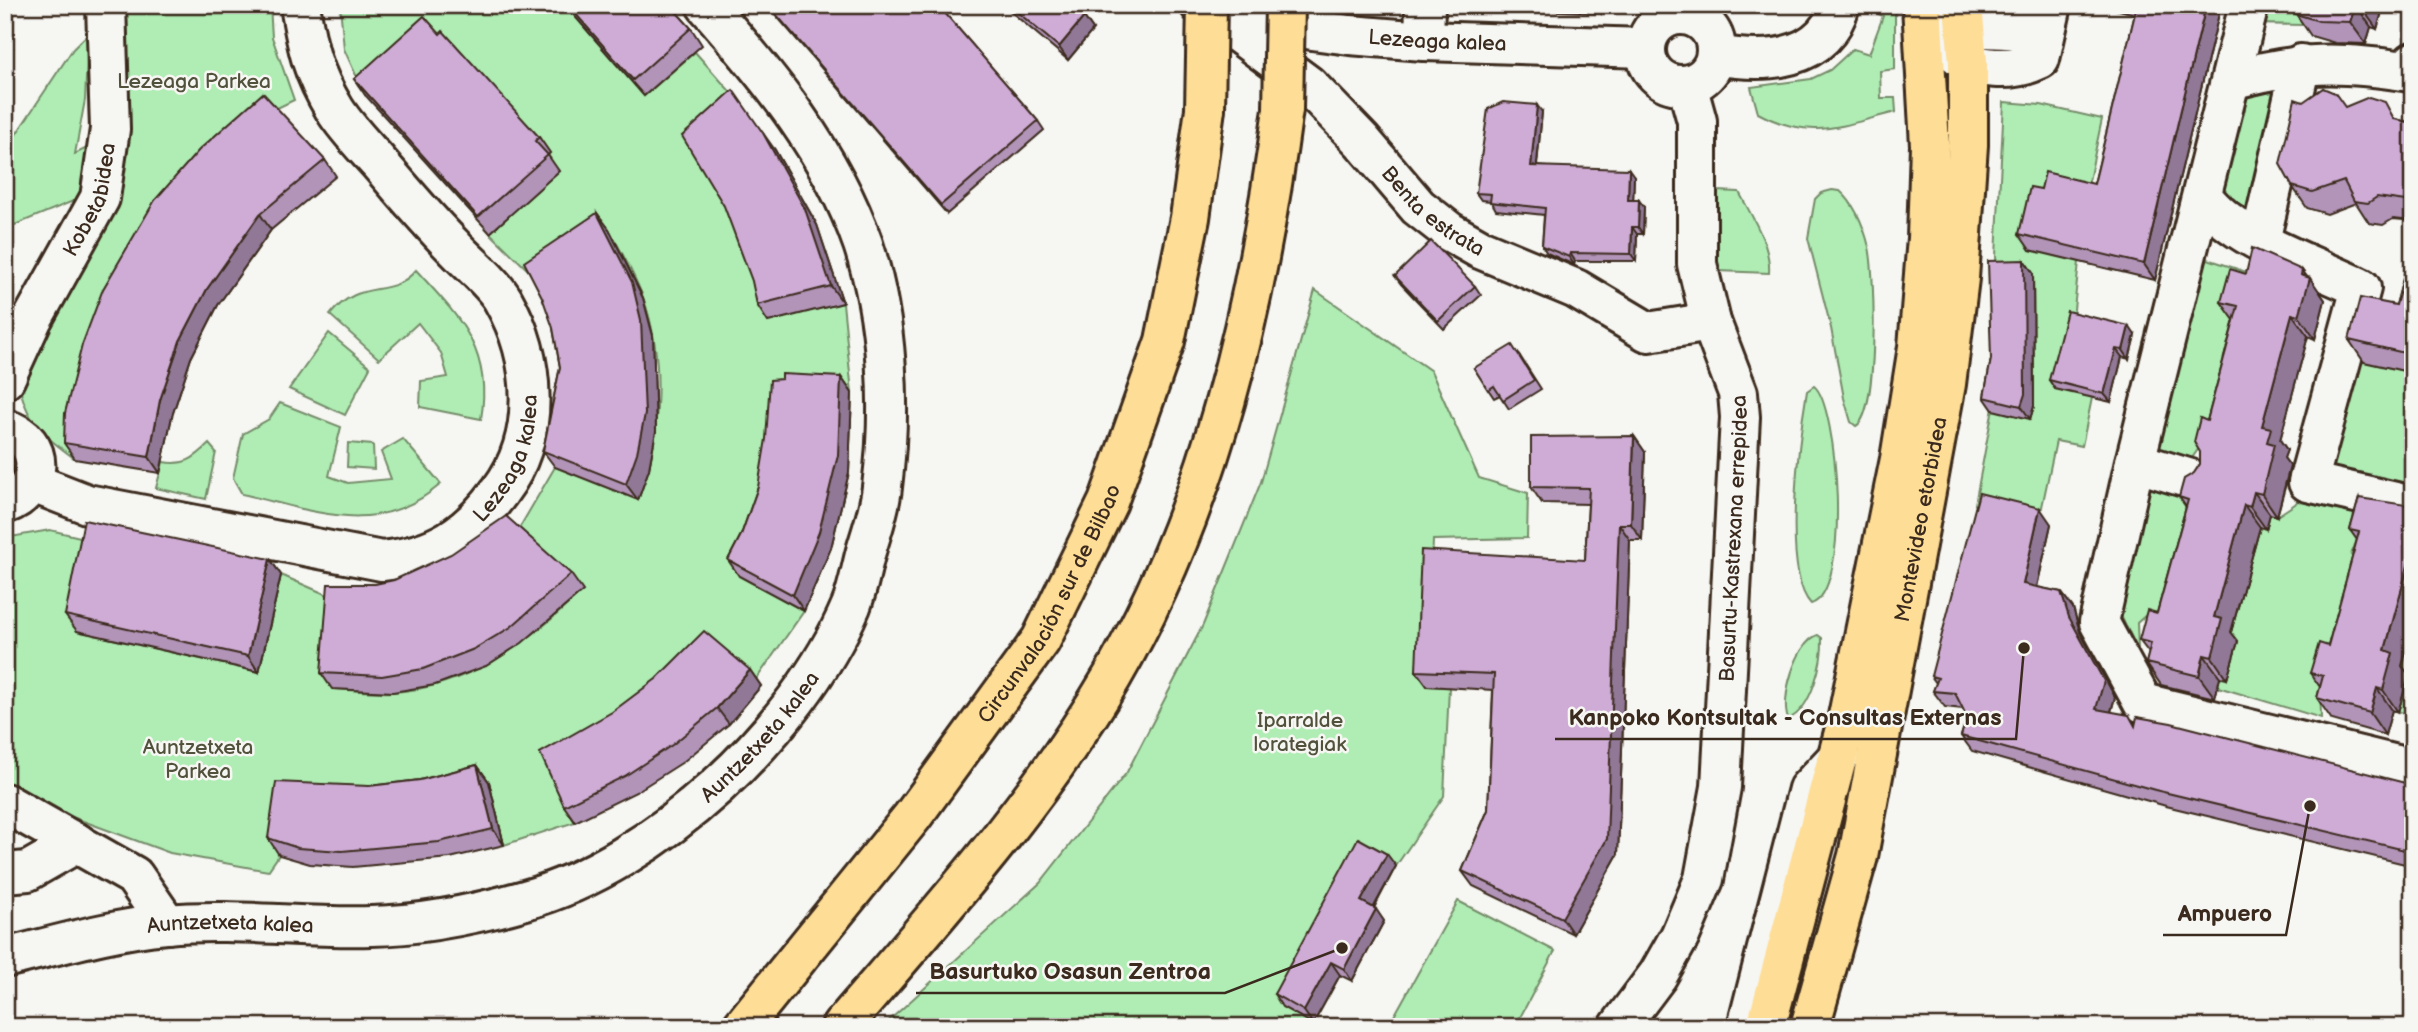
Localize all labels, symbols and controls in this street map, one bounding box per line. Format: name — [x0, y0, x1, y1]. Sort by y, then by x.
street label: Lezeaga kalea — [1367, 24, 1507, 56]
park label: Lezeaga Parkea — [117, 69, 271, 94]
street label: Kobetabidea — [58, 141, 120, 261]
street label: Benta estrata — [1376, 161, 1489, 261]
street label: Basurtu-Kastrexana errepidea — [1714, 394, 1753, 682]
street label: Lezeaga kalea — [468, 395, 542, 527]
street label: Montevideo etorbidea — [1889, 415, 1952, 624]
street label: Circunvalación sur de Bilbao — [972, 481, 1126, 728]
street label: Auntzetxeta kalea — [695, 667, 825, 808]
callout: Kanpoko Kontsultak - Consultas Externas — [1555, 695, 2016, 739]
text: Kanpoko Kontsultak - Consultas Externas — [1568, 704, 2002, 732]
park label: Iparralde lorategiak — [1254, 708, 1347, 757]
park label: Auntzetxeta Parkea — [143, 735, 253, 784]
callout: Ampuero — [2163, 891, 2286, 935]
text: Ampuero — [2177, 900, 2272, 928]
street label: Auntzetxeta kalea — [145, 910, 314, 939]
callout: Basurtuko Osasun Zentroa — [916, 949, 1225, 993]
text: Basurtuko Osasun Zentroa — [929, 958, 1211, 986]

